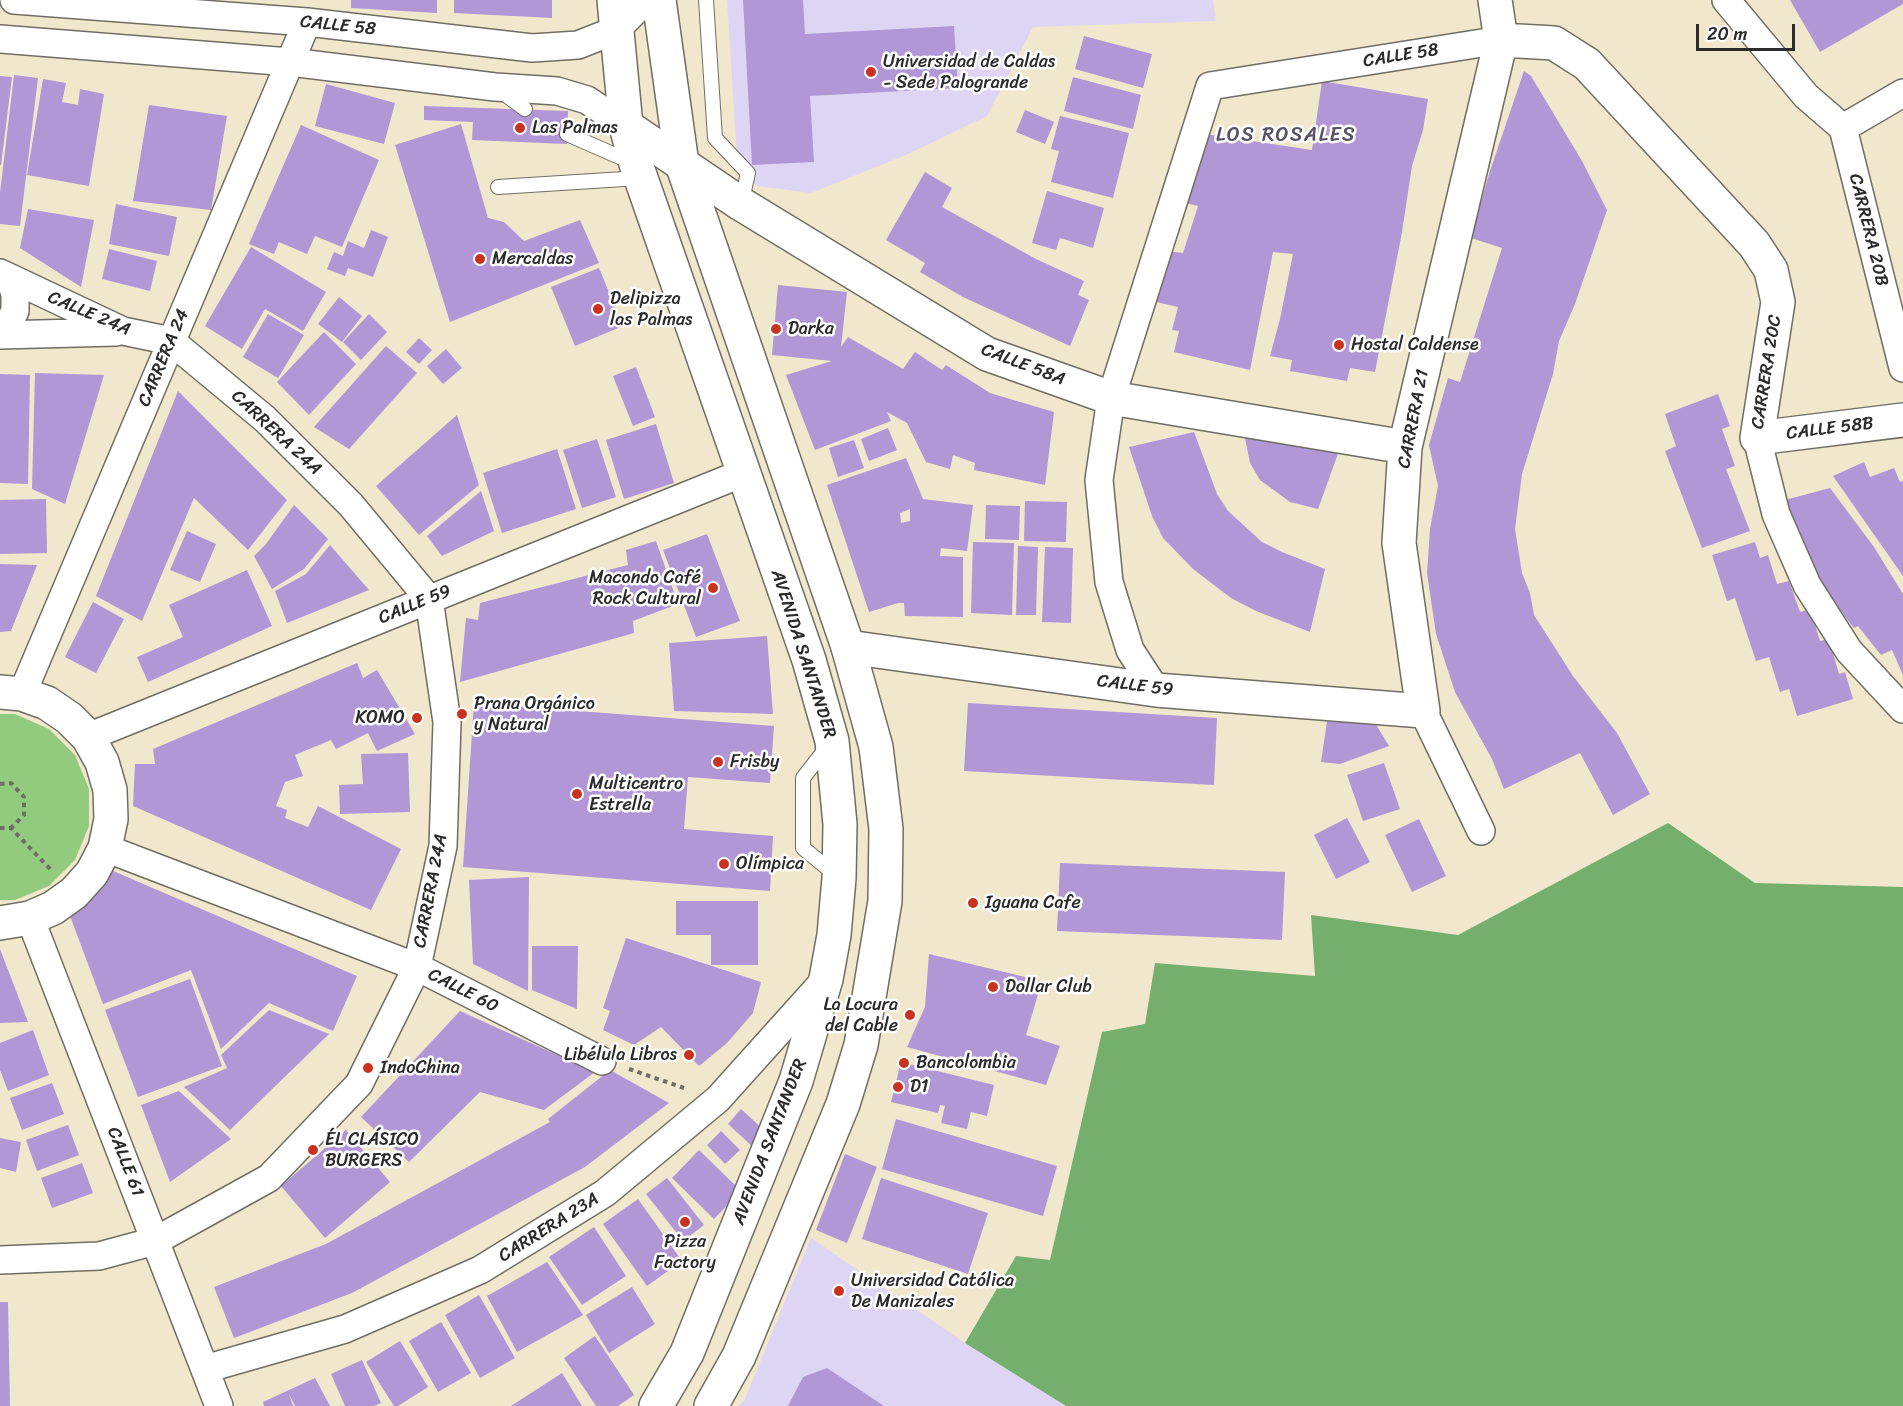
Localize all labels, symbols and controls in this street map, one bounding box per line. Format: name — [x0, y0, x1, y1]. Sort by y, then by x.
street label: CALLE 58 — [299, 11, 377, 41]
scale bar — [1699, 12, 1798, 50]
text: 20 m — [1707, 18, 1747, 50]
street label: CALLE 58 — [1362, 39, 1440, 73]
place label: Universidad de Caldas - Sede Palogrande — [883, 51, 1055, 94]
marker: Universidad de Caldas - Sede Palogrande — [864, 65, 878, 79]
place label: Las Palmas — [532, 117, 618, 139]
marker: Las Palmas — [513, 121, 527, 135]
district label: LOS ROSALES — [1216, 124, 1356, 148]
street label: CARRERA 20B — [1844, 172, 1892, 288]
place label: Mercaldas — [492, 248, 573, 270]
marker: Mercaldas — [473, 252, 487, 266]
street label: CALLE 24A — [44, 287, 134, 341]
place label: Delipizza las Palmas — [610, 288, 692, 330]
marker: Delipizza las Palmas — [591, 302, 605, 316]
street label: CARRERA 24 — [134, 306, 194, 410]
street label: CARRERA 20C — [1747, 314, 1787, 430]
place label: Darka — [788, 318, 834, 340]
marker: Darka — [769, 322, 783, 336]
place label: Hostal Caldense — [1351, 334, 1479, 356]
marker: Hostal Caldense — [1332, 338, 1346, 352]
street label: CALLE 58A — [978, 339, 1068, 391]
street label: CARRERA 21 — [1394, 368, 1434, 470]
street label: CARRERA 24A — [226, 386, 326, 480]
street label: CALLE 58B — [1785, 413, 1875, 445]
place label: Macondo Café Rock Cultural — [589, 567, 701, 610]
street label: AVENIDA SANTANDER — [766, 567, 840, 741]
street label: CALLE 59 — [376, 581, 454, 629]
marker: Macondo Café Rock Cultural — [706, 581, 720, 595]
street label: CALLE 59 — [1096, 671, 1174, 701]
place label: Prana Orgánico y Natural — [474, 693, 595, 736]
place label: KOMO — [355, 707, 405, 729]
marker: Prana Orgánico y Natural — [455, 707, 469, 721]
marker: KOMO — [410, 711, 424, 725]
place label: Frisby — [730, 751, 779, 773]
marker: Frisby — [711, 755, 725, 769]
place label: Multicentro Estrella — [589, 773, 683, 816]
marker: Multicentro Estrella — [570, 787, 584, 801]
street label: CARRERA 24A — [409, 832, 453, 950]
place label: Olímpica — [736, 853, 804, 875]
marker: Olímpica — [717, 857, 731, 871]
place label: Iguana Cafe — [985, 892, 1081, 914]
marker: Iguana Cafe — [966, 896, 980, 910]
street label: CALLE 60 — [424, 964, 502, 1018]
place label: Dollar Club — [1005, 976, 1092, 998]
marker: Dollar Club — [986, 980, 1000, 994]
place label: La Locura del Cable — [823, 994, 898, 1036]
marker: La Locura del Cable — [903, 1008, 917, 1022]
place label: Libélula Libros — [564, 1044, 677, 1066]
marker: Libélula Libros — [682, 1048, 696, 1062]
place label: Bancolombia — [916, 1052, 1016, 1074]
street label: AVENIDA SANTANDER — [728, 1056, 812, 1228]
marker: Bancolombia — [897, 1056, 911, 1070]
place label: IndoChina — [380, 1057, 460, 1079]
marker: IndoChina — [361, 1061, 375, 1075]
place label: D1 — [910, 1076, 928, 1098]
marker: D1 — [891, 1080, 905, 1094]
street label: CALLE 61 — [102, 1124, 148, 1200]
place label: ÉL CLÁSICO BURGERS — [325, 1129, 419, 1172]
marker: ÉL CLÁSICO BURGERS — [306, 1143, 320, 1157]
street label: CARRERA 23A — [495, 1189, 603, 1267]
marker: Pizza Factory — [678, 1215, 692, 1229]
place label: Pizza Factory — [654, 1231, 716, 1274]
place label: Universidad Católica De Manizales — [851, 1270, 1014, 1312]
marker: Universidad Católica De Manizales — [832, 1284, 846, 1298]

